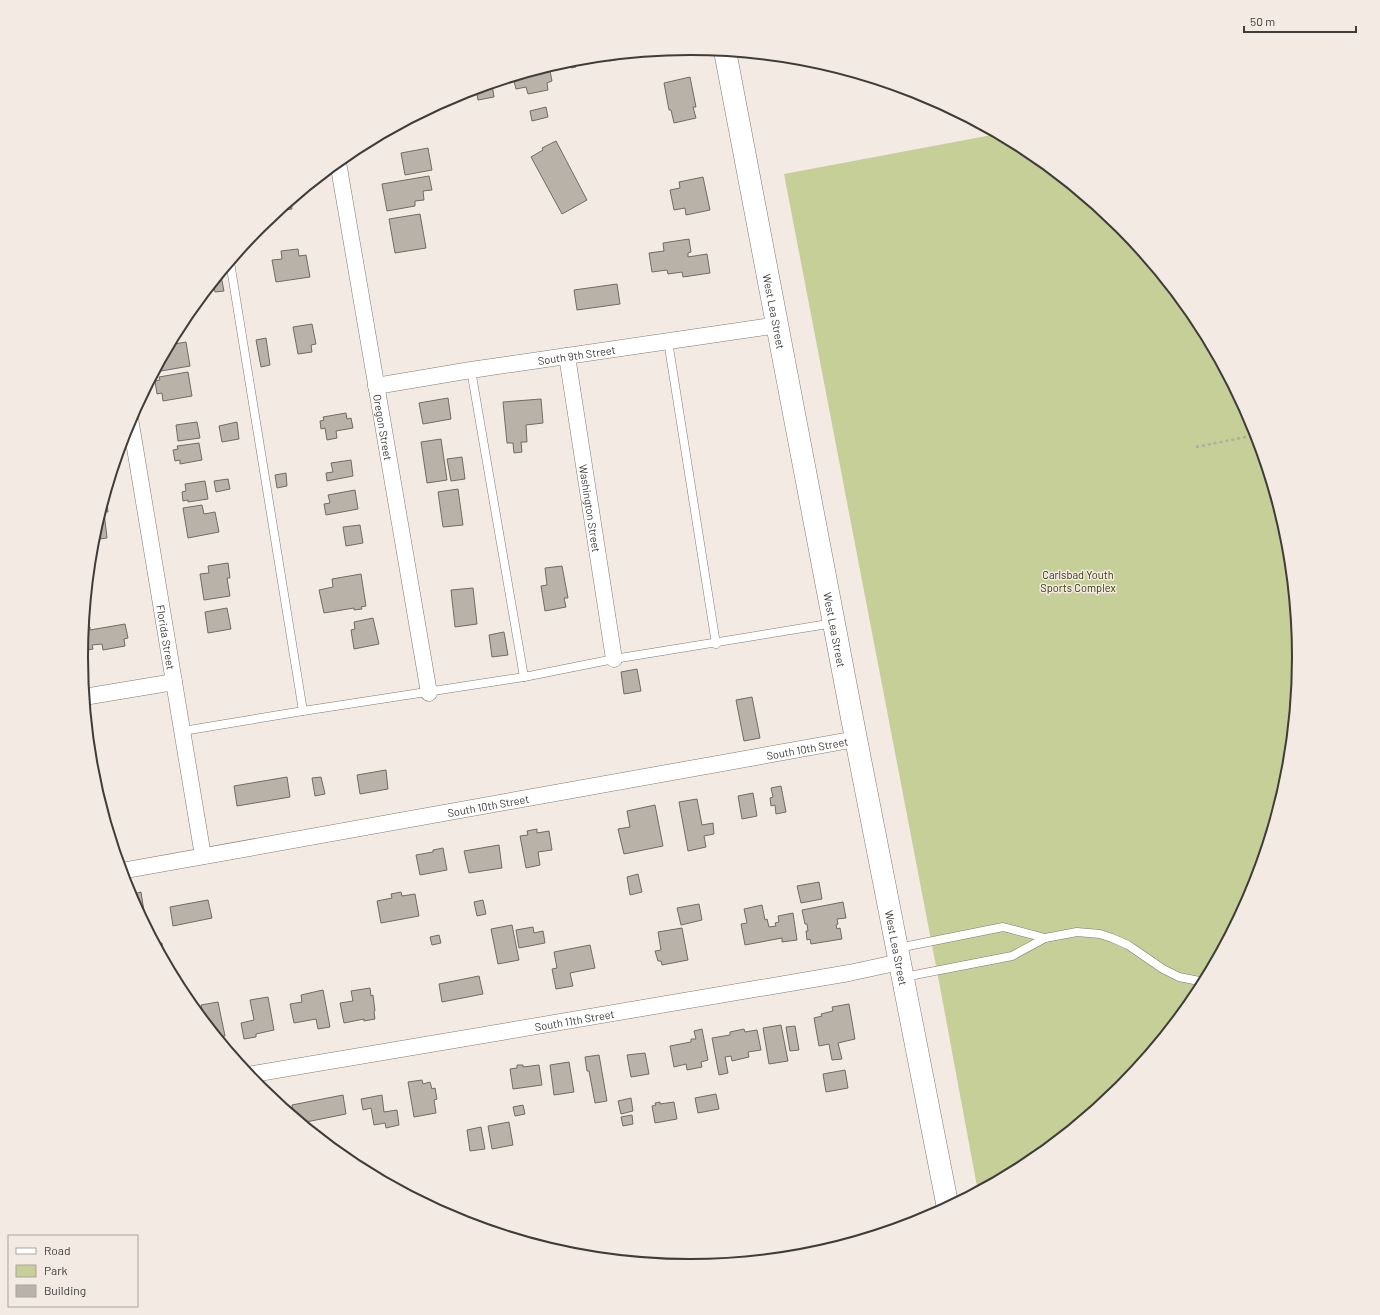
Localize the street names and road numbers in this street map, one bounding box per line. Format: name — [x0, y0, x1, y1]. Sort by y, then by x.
street label: West Lea Street — [761, 273, 788, 350]
street label: South 9th Street — [537, 342, 616, 367]
street label: Oregon Street — [371, 393, 395, 461]
street label: Washington Street — [577, 463, 604, 553]
street label: West Lea Street — [822, 591, 849, 668]
street label: Florida Street — [155, 604, 178, 670]
street label: South 10th Street — [765, 734, 849, 762]
street label: South 10th Street — [446, 791, 530, 819]
street label: West Lea Street — [883, 909, 911, 986]
street label: South 11th Street — [534, 1006, 615, 1033]

